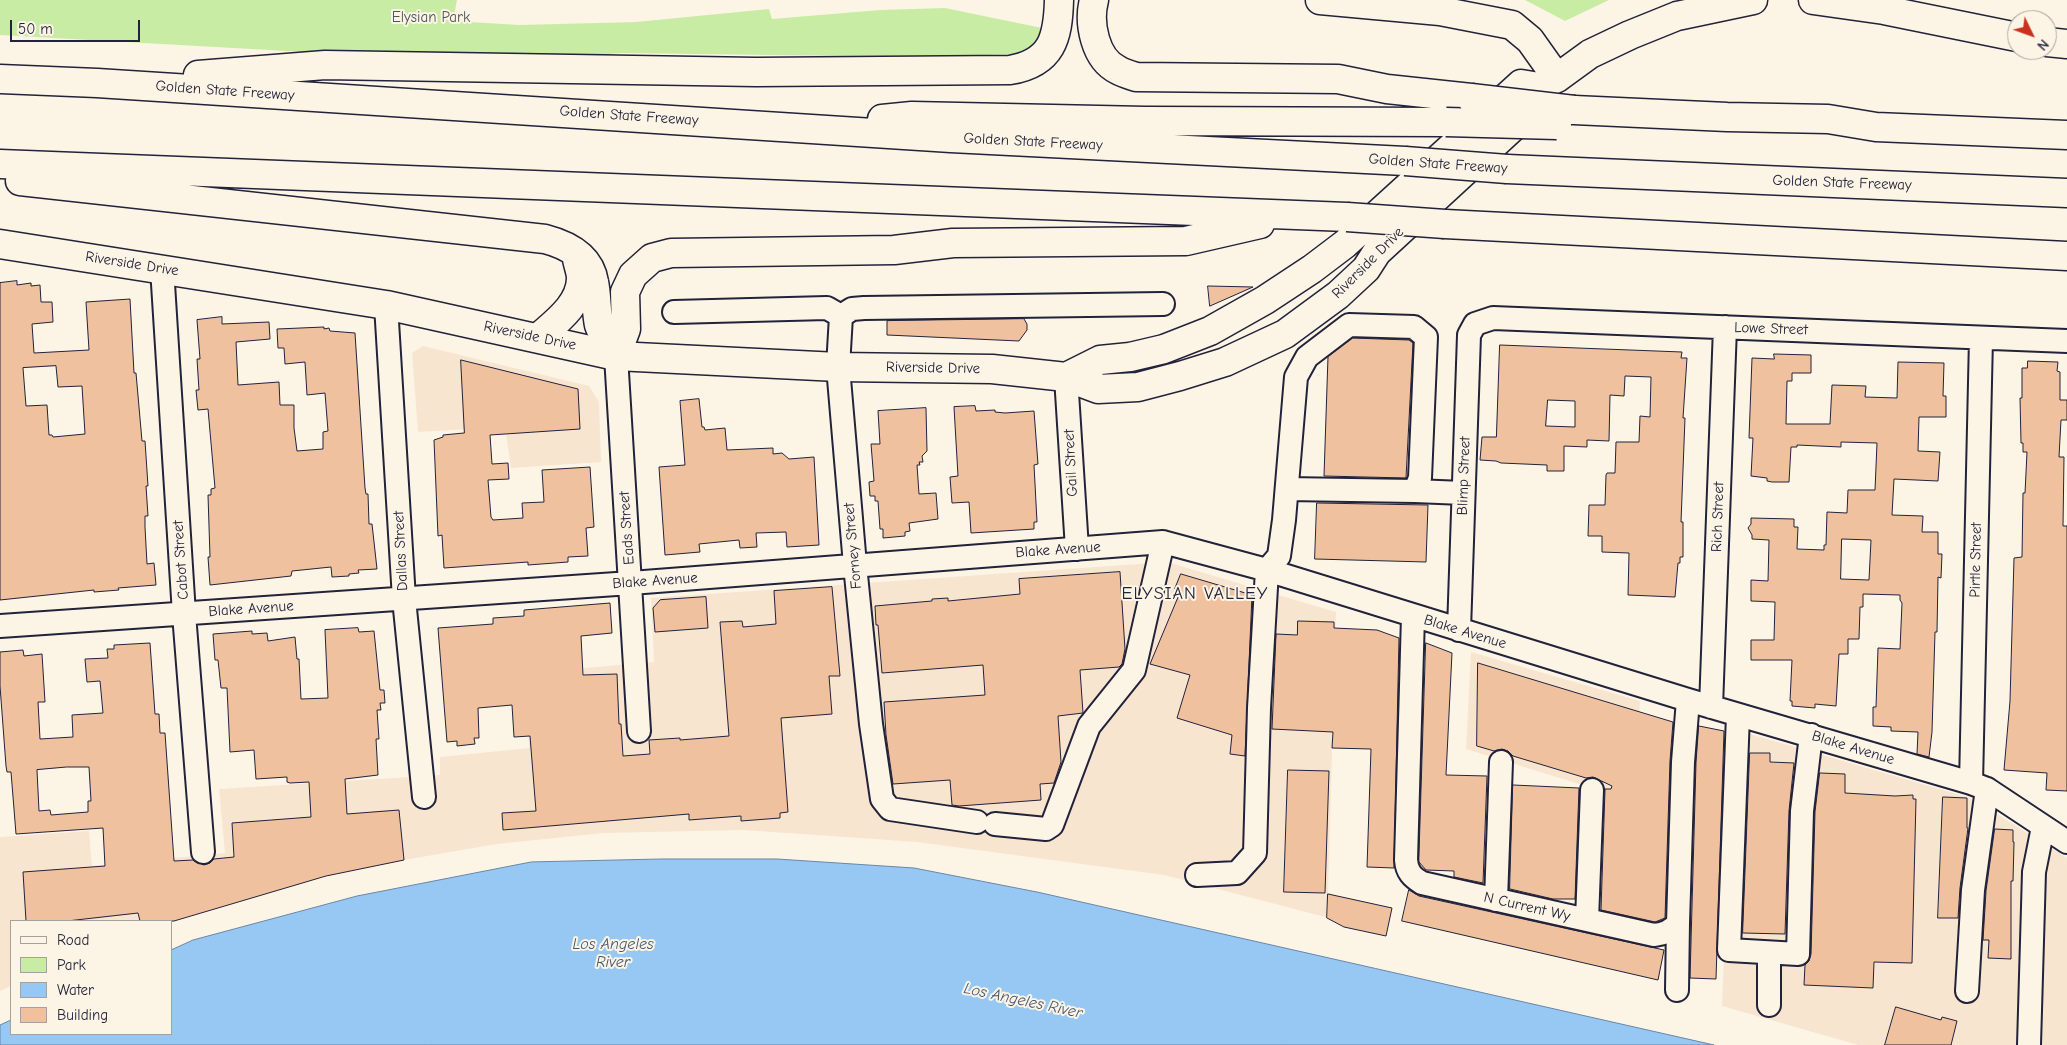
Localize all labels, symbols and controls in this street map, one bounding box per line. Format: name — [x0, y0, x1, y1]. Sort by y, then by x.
park label: Elysian Park — [392, 9, 470, 27]
scale bar — [12, 10, 142, 42]
north arrow — [2007, 10, 2057, 60]
text: 50 m — [18, 20, 53, 38]
text: N — [2033, 36, 2052, 54]
street label: Golden State Freeway — [155, 77, 295, 105]
street label: Golden State Freeway — [559, 102, 699, 130]
street label: Golden State Freeway — [963, 129, 1103, 155]
street label: Golden State Freeway — [1368, 150, 1508, 178]
street label: Golden State Freeway — [1772, 172, 1912, 194]
street label: Riverside Drive — [1328, 223, 1408, 303]
street label: Riverside Drive — [84, 248, 180, 280]
street label: Riverside Drive — [482, 317, 578, 355]
street label: Lowe Street — [1734, 319, 1808, 339]
street label: Riverside Drive — [886, 358, 980, 378]
street label: Gail Street — [1060, 429, 1082, 497]
street label: Blimp Street — [1454, 436, 1474, 516]
street label: Rich Street — [1708, 482, 1728, 552]
street label: Eads Street — [615, 491, 639, 565]
street label: Forney Street — [840, 502, 866, 590]
street label: Dallas Street — [390, 510, 412, 592]
street label: Cabot Street — [169, 520, 193, 600]
street label: Pirtle Street — [1966, 522, 1986, 598]
street label: Blake Avenue — [1015, 538, 1101, 562]
street label: Blake Avenue — [612, 569, 698, 593]
district label: ELYSIAN VALLEY — [1120, 583, 1270, 605]
street label: Blake Avenue — [208, 597, 294, 621]
street label: Blake Avenue — [1422, 611, 1508, 653]
street label: Blake Avenue — [1810, 727, 1896, 769]
street label: N Current Wy — [1482, 888, 1572, 926]
legend — [10, 920, 172, 1035]
text: Road — [57, 931, 89, 949]
water label: Los Angeles River — [572, 934, 654, 972]
text: Park — [57, 956, 86, 974]
water label: Los Angeles River — [962, 979, 1084, 1023]
text: Water — [57, 981, 94, 999]
text: Building — [57, 1006, 108, 1024]

